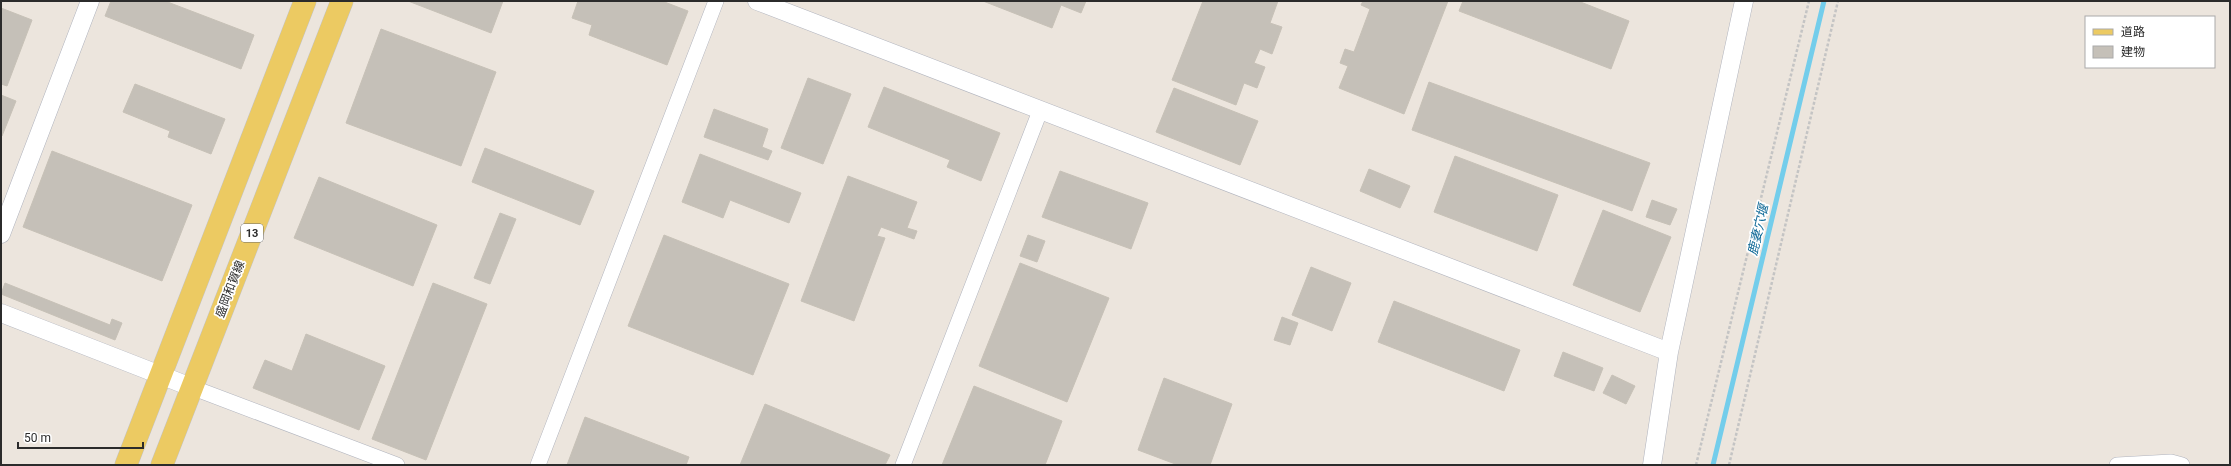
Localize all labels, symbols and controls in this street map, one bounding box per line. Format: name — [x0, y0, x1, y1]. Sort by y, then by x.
legend — [2085, 16, 2215, 68]
text: 道路 — [2121, 25, 2145, 39]
text: 建物 — [2121, 45, 2145, 59]
water label: 鹿妻穴堰 — [1745, 201, 1772, 257]
road number: 13 — [241, 224, 263, 242]
street label: 盛岡和賀線 — [213, 258, 247, 320]
scale bar — [18, 424, 143, 450]
text: 50 m — [24, 431, 51, 445]

